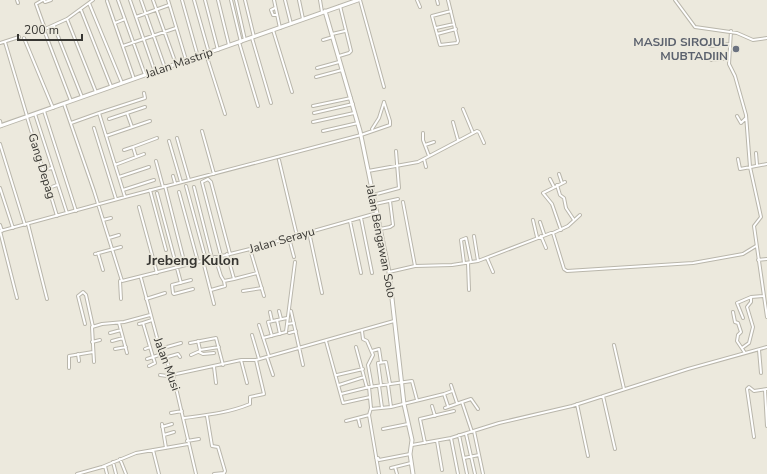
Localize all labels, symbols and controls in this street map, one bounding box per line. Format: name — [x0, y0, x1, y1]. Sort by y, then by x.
scale bar — [18, 16, 82, 42]
text: 200 m — [24, 22, 59, 38]
place label: MASJID SIROJUL MUBTADIIN — [633, 34, 728, 64]
street label: Jalan Mastrip — [142, 44, 215, 82]
marker: MASJID SIROJUL MUBTADIIN — [731, 44, 741, 54]
street label: Gang Depag — [24, 131, 60, 201]
street label: Jalan Bengawan Solo — [362, 182, 400, 299]
street label: Jalan Serayu — [247, 223, 317, 257]
district label: Jrebeng Kulon — [146, 251, 239, 270]
street label: Jalan Musi — [150, 334, 184, 393]

